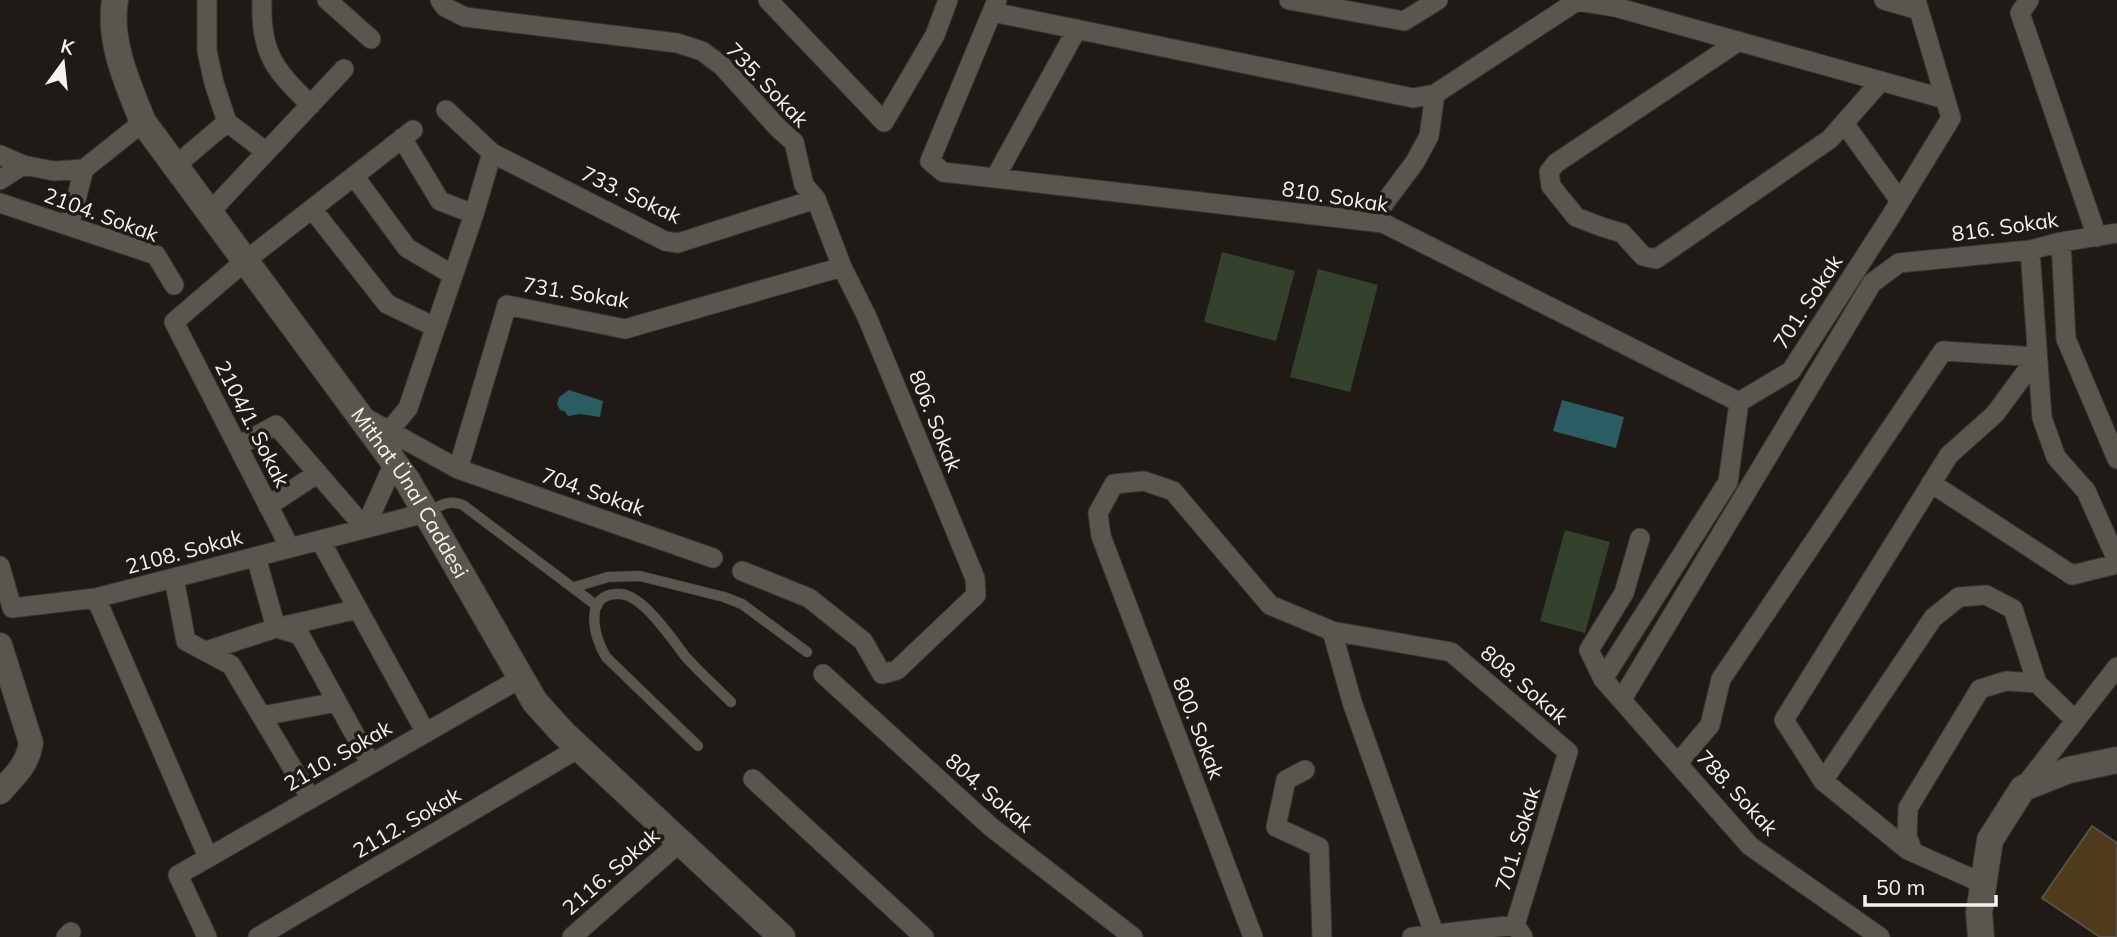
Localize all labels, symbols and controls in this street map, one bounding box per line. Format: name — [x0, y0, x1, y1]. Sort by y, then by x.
north arrow — [28, 28, 98, 98]
text: K — [58, 33, 78, 60]
street label: 735. Sokak — [721, 37, 814, 132]
street label: 733. Sokak — [577, 160, 686, 229]
street label: 810. Sokak — [1280, 175, 1390, 217]
street label: 2104. Sokak — [41, 181, 162, 247]
street label: 816. Sokak — [1950, 206, 2060, 246]
street label: 701. Sokak — [1767, 249, 1847, 354]
street label: 731. Sokak — [521, 271, 631, 313]
street label: 2104/1. Sokak — [210, 356, 296, 491]
street label: 806. Sokak — [904, 366, 968, 475]
street label: Mithat Ünal Caddesi — [346, 402, 475, 582]
street label: 704. Sokak — [538, 461, 648, 521]
street label: 2108. Sokak — [122, 523, 245, 579]
street label: 808. Sokak — [1476, 639, 1574, 729]
street label: 800. Sokak — [1168, 673, 1230, 783]
street label: 2110. Sokak — [279, 714, 396, 796]
street label: 788. Sokak — [1692, 744, 1784, 841]
street label: 804. Sokak — [941, 747, 1039, 837]
street label: 2112. Sokak — [348, 781, 465, 863]
street label: 701. Sokak — [1489, 783, 1545, 894]
street label: 2116. Sokak — [557, 822, 664, 920]
scale bar — [1865, 864, 1996, 908]
text: 50 m — [1876, 874, 1925, 900]

